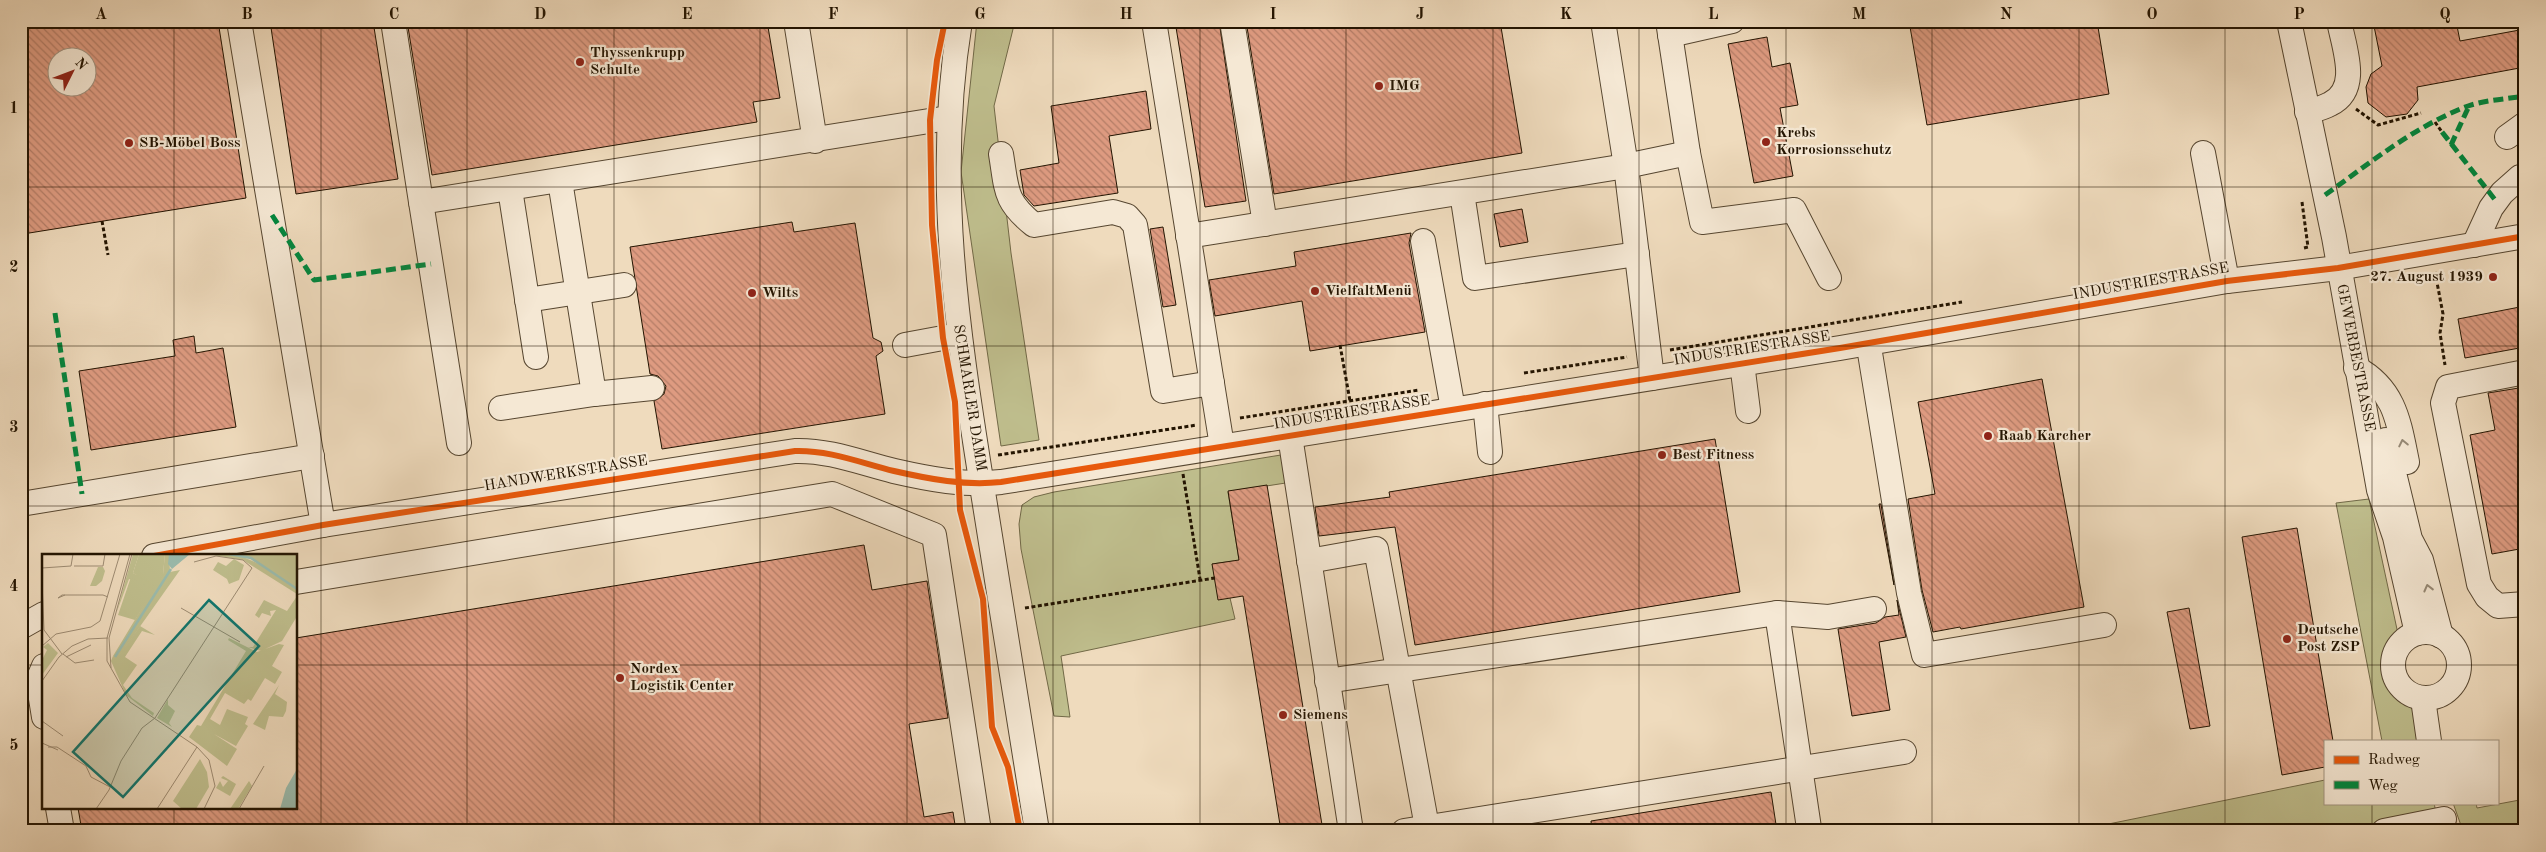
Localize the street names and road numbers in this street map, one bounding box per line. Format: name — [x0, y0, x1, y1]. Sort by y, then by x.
street label: INDUSTRIESTRASSE — [2072, 261, 2230, 303]
street label: GEWERBESTRASSE — [2333, 283, 2377, 433]
street label: SCHMARLER DAMM — [950, 323, 988, 473]
street label: INDUSTRIESTRASSE — [1673, 329, 1831, 369]
street label: INDUSTRIESTRASSE — [1273, 393, 1431, 433]
street label: HANDWERKSTRASSE — [483, 454, 649, 494]

